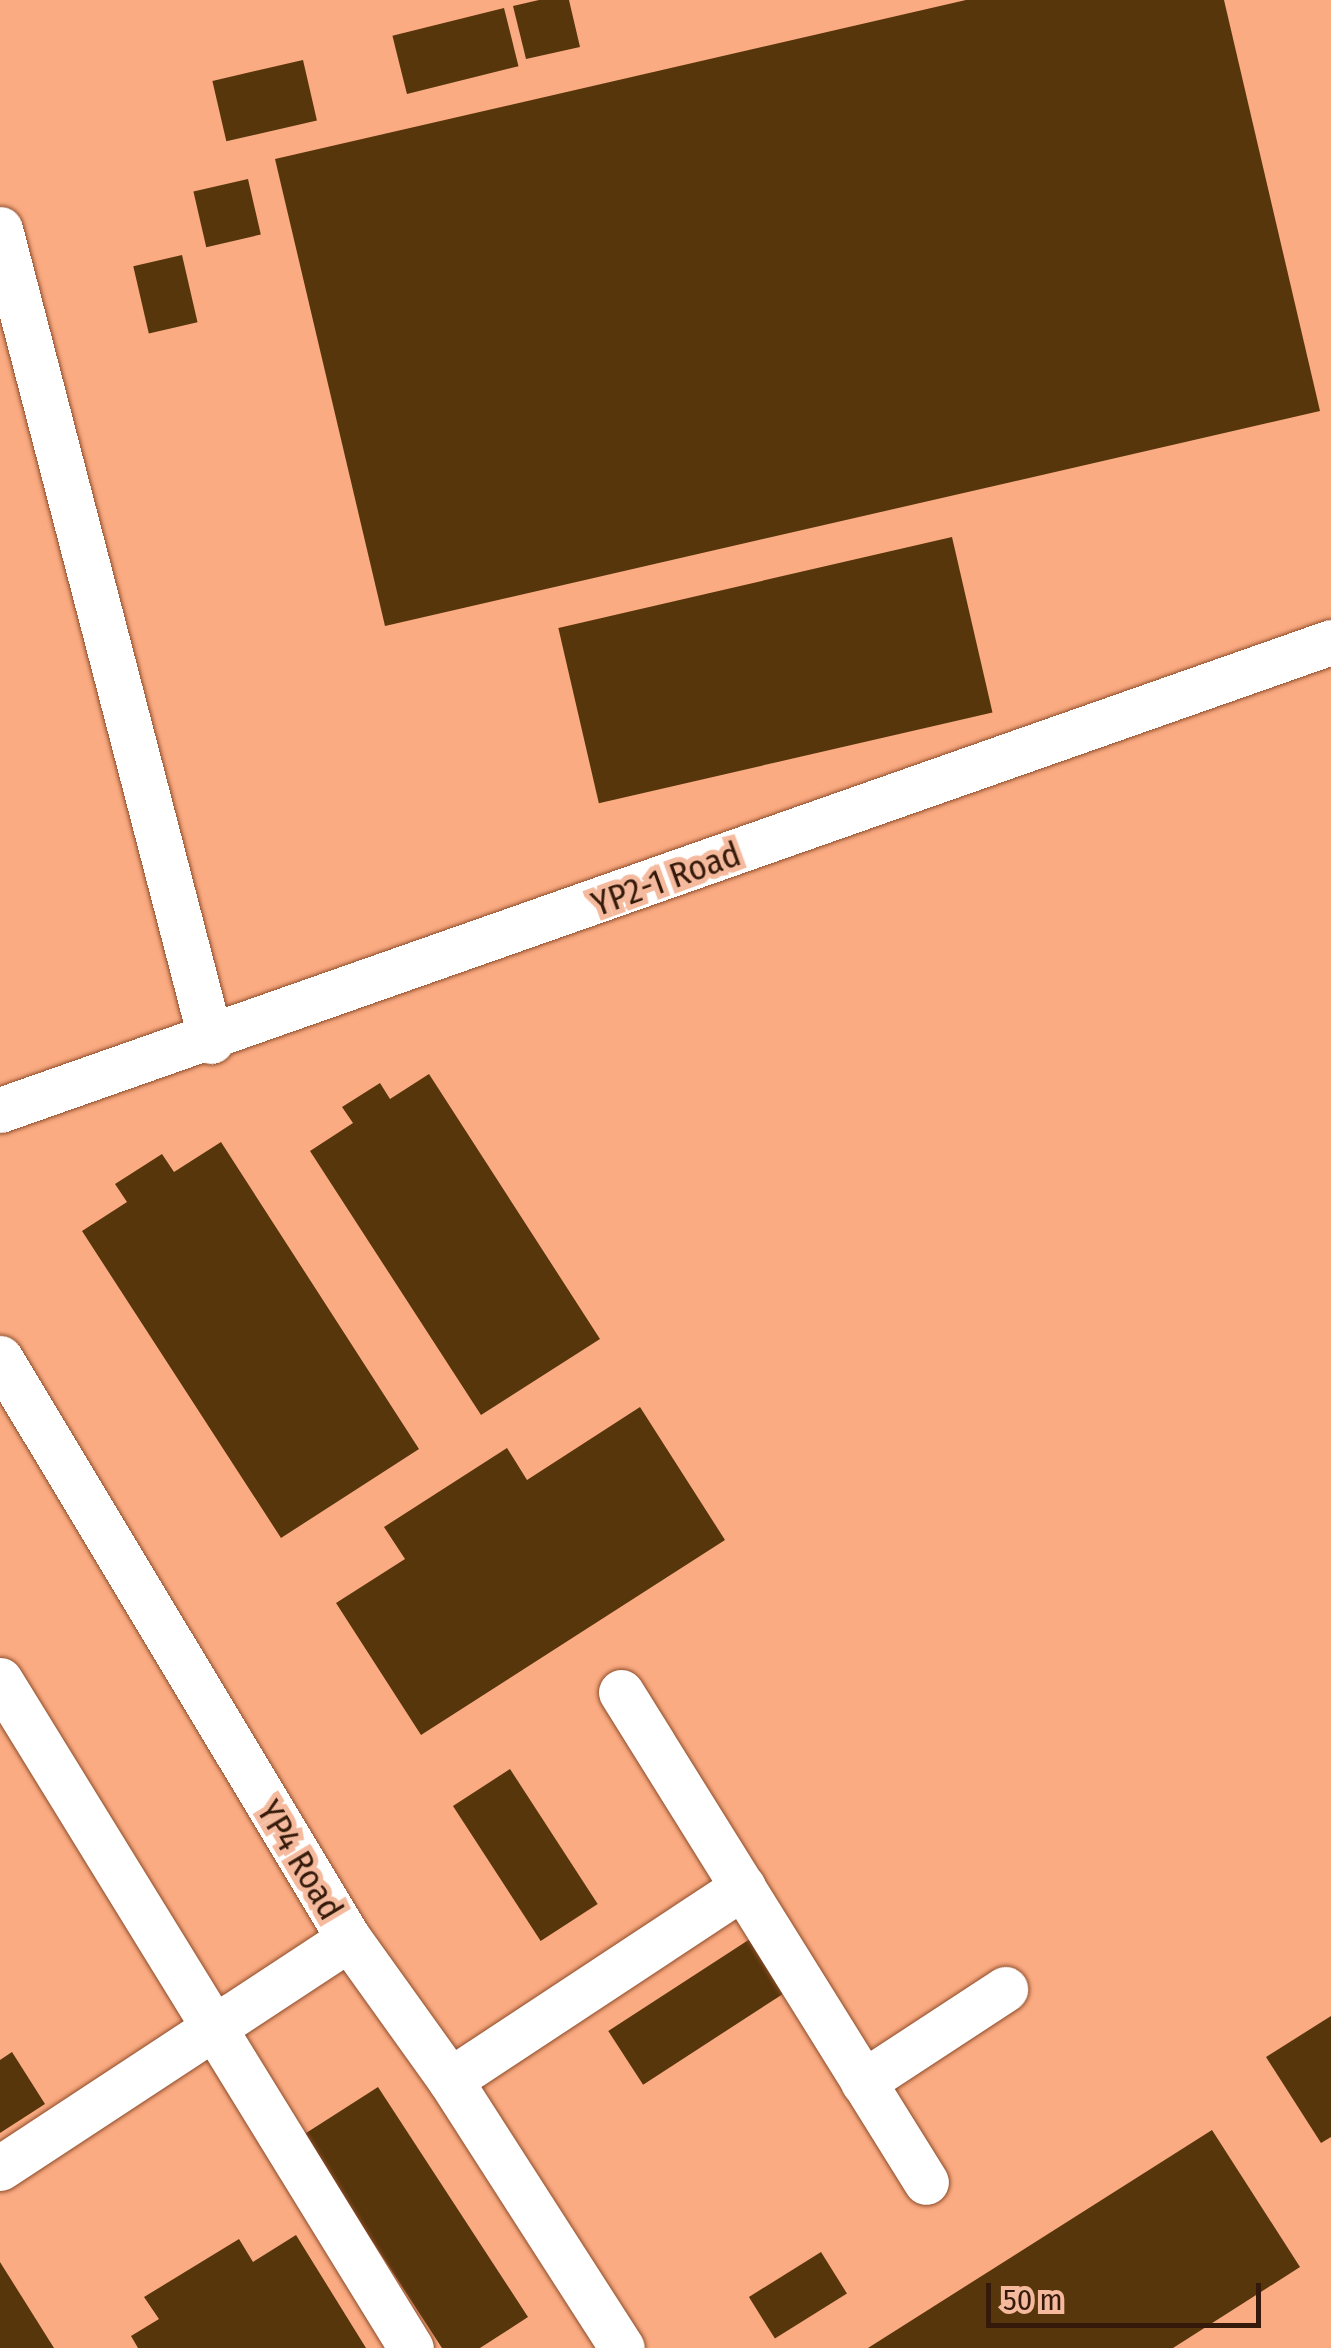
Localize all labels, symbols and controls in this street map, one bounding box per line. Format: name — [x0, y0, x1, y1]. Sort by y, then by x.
street label: YP2-1 Road — [586, 833, 746, 925]
street label: YP4 Road — [248, 1793, 352, 1927]
scale bar — [991, 2263, 1266, 2325]
text: 50 m — [1003, 2282, 1063, 2318]

